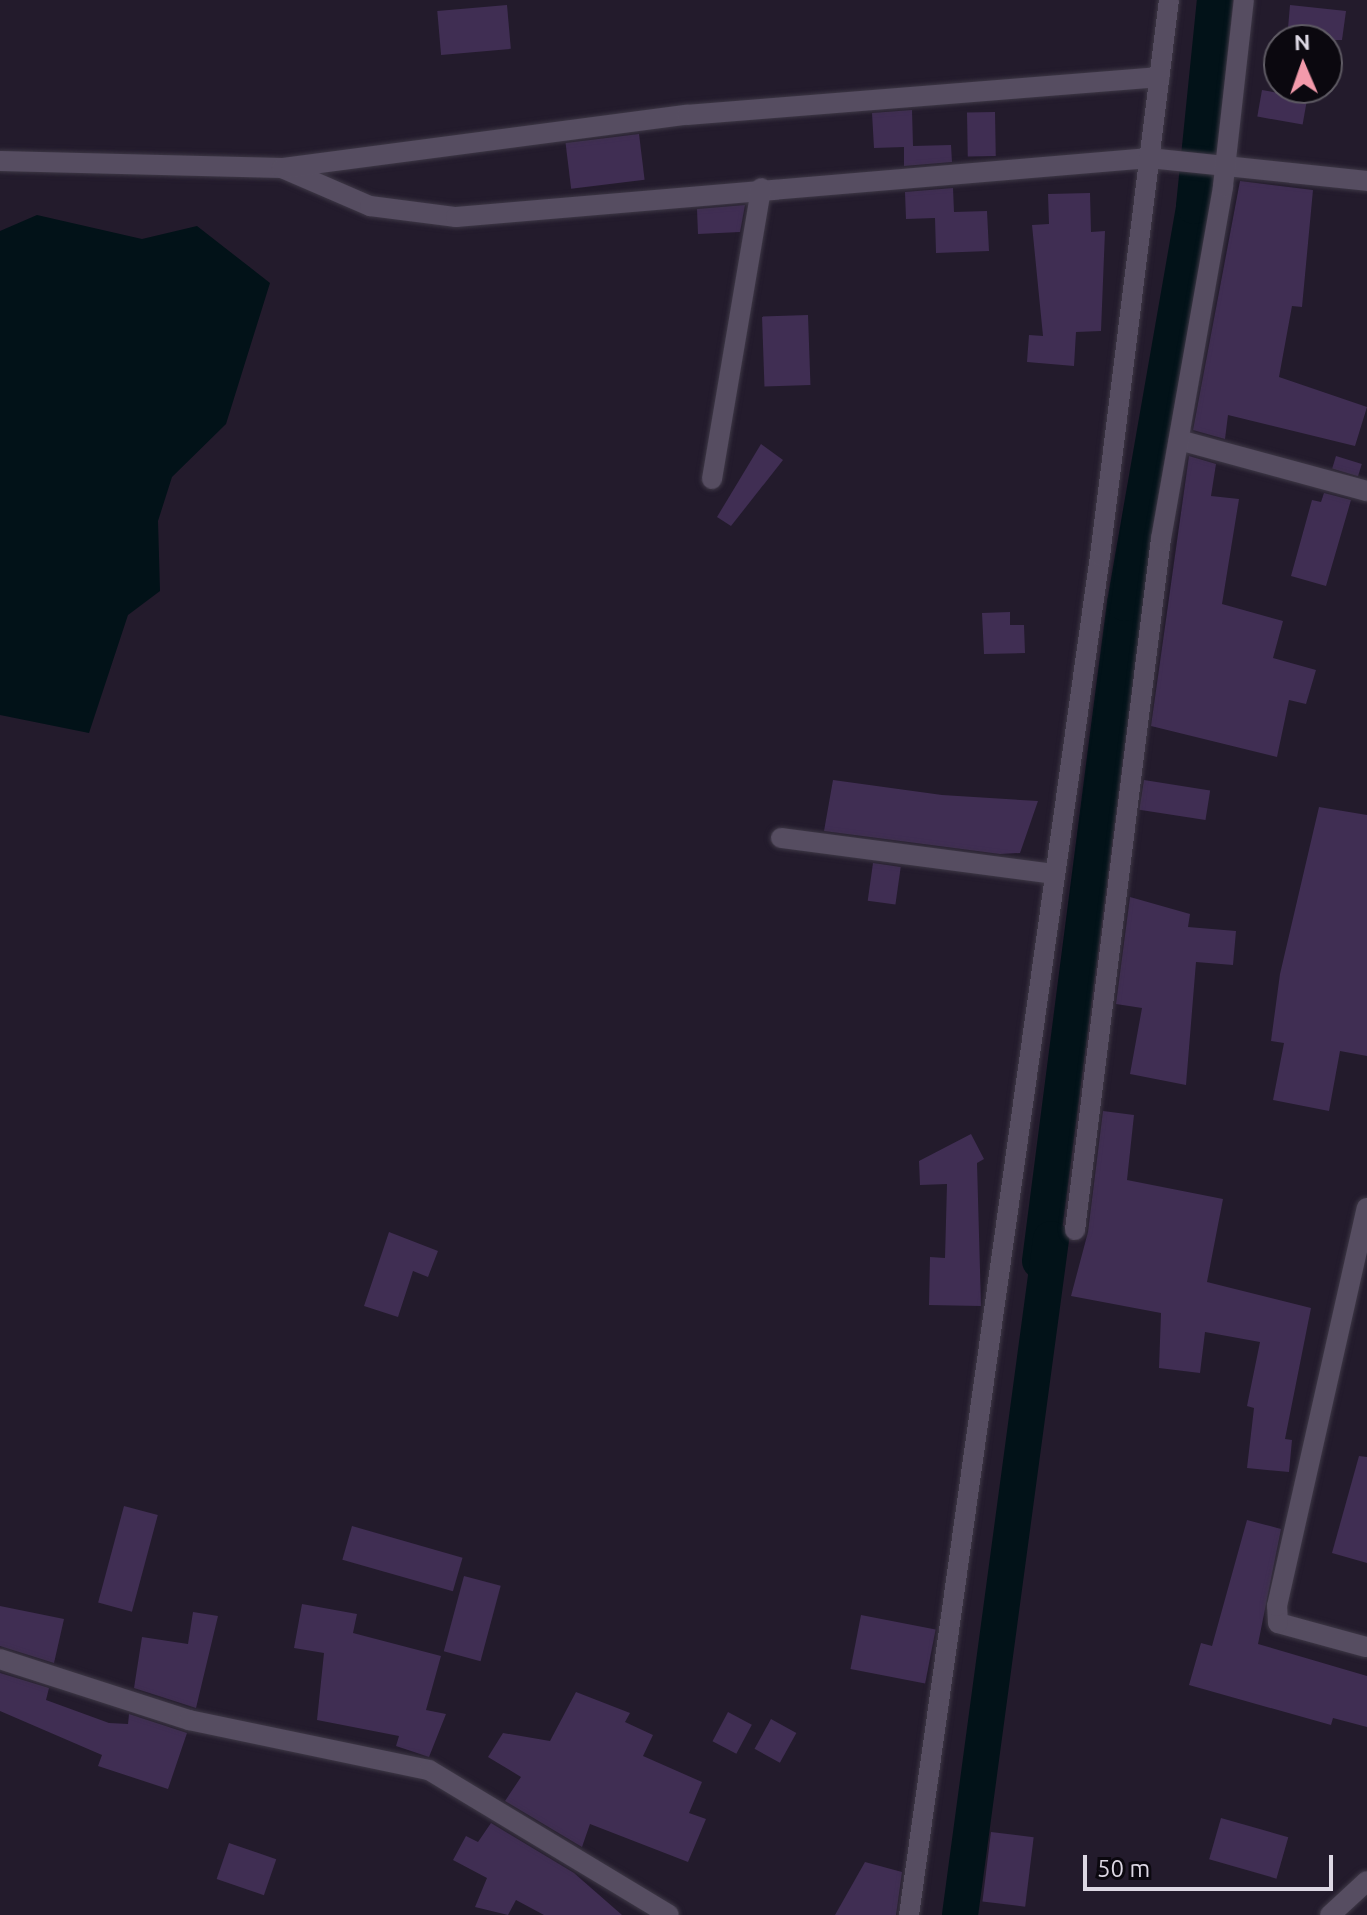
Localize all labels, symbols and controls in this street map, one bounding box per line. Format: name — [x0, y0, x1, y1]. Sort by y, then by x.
north arrow — [1263, 24, 1343, 104]
text: N — [1294, 29, 1311, 54]
scale bar — [1087, 1839, 1337, 1889]
text: 50 m — [1097, 1855, 1150, 1882]

